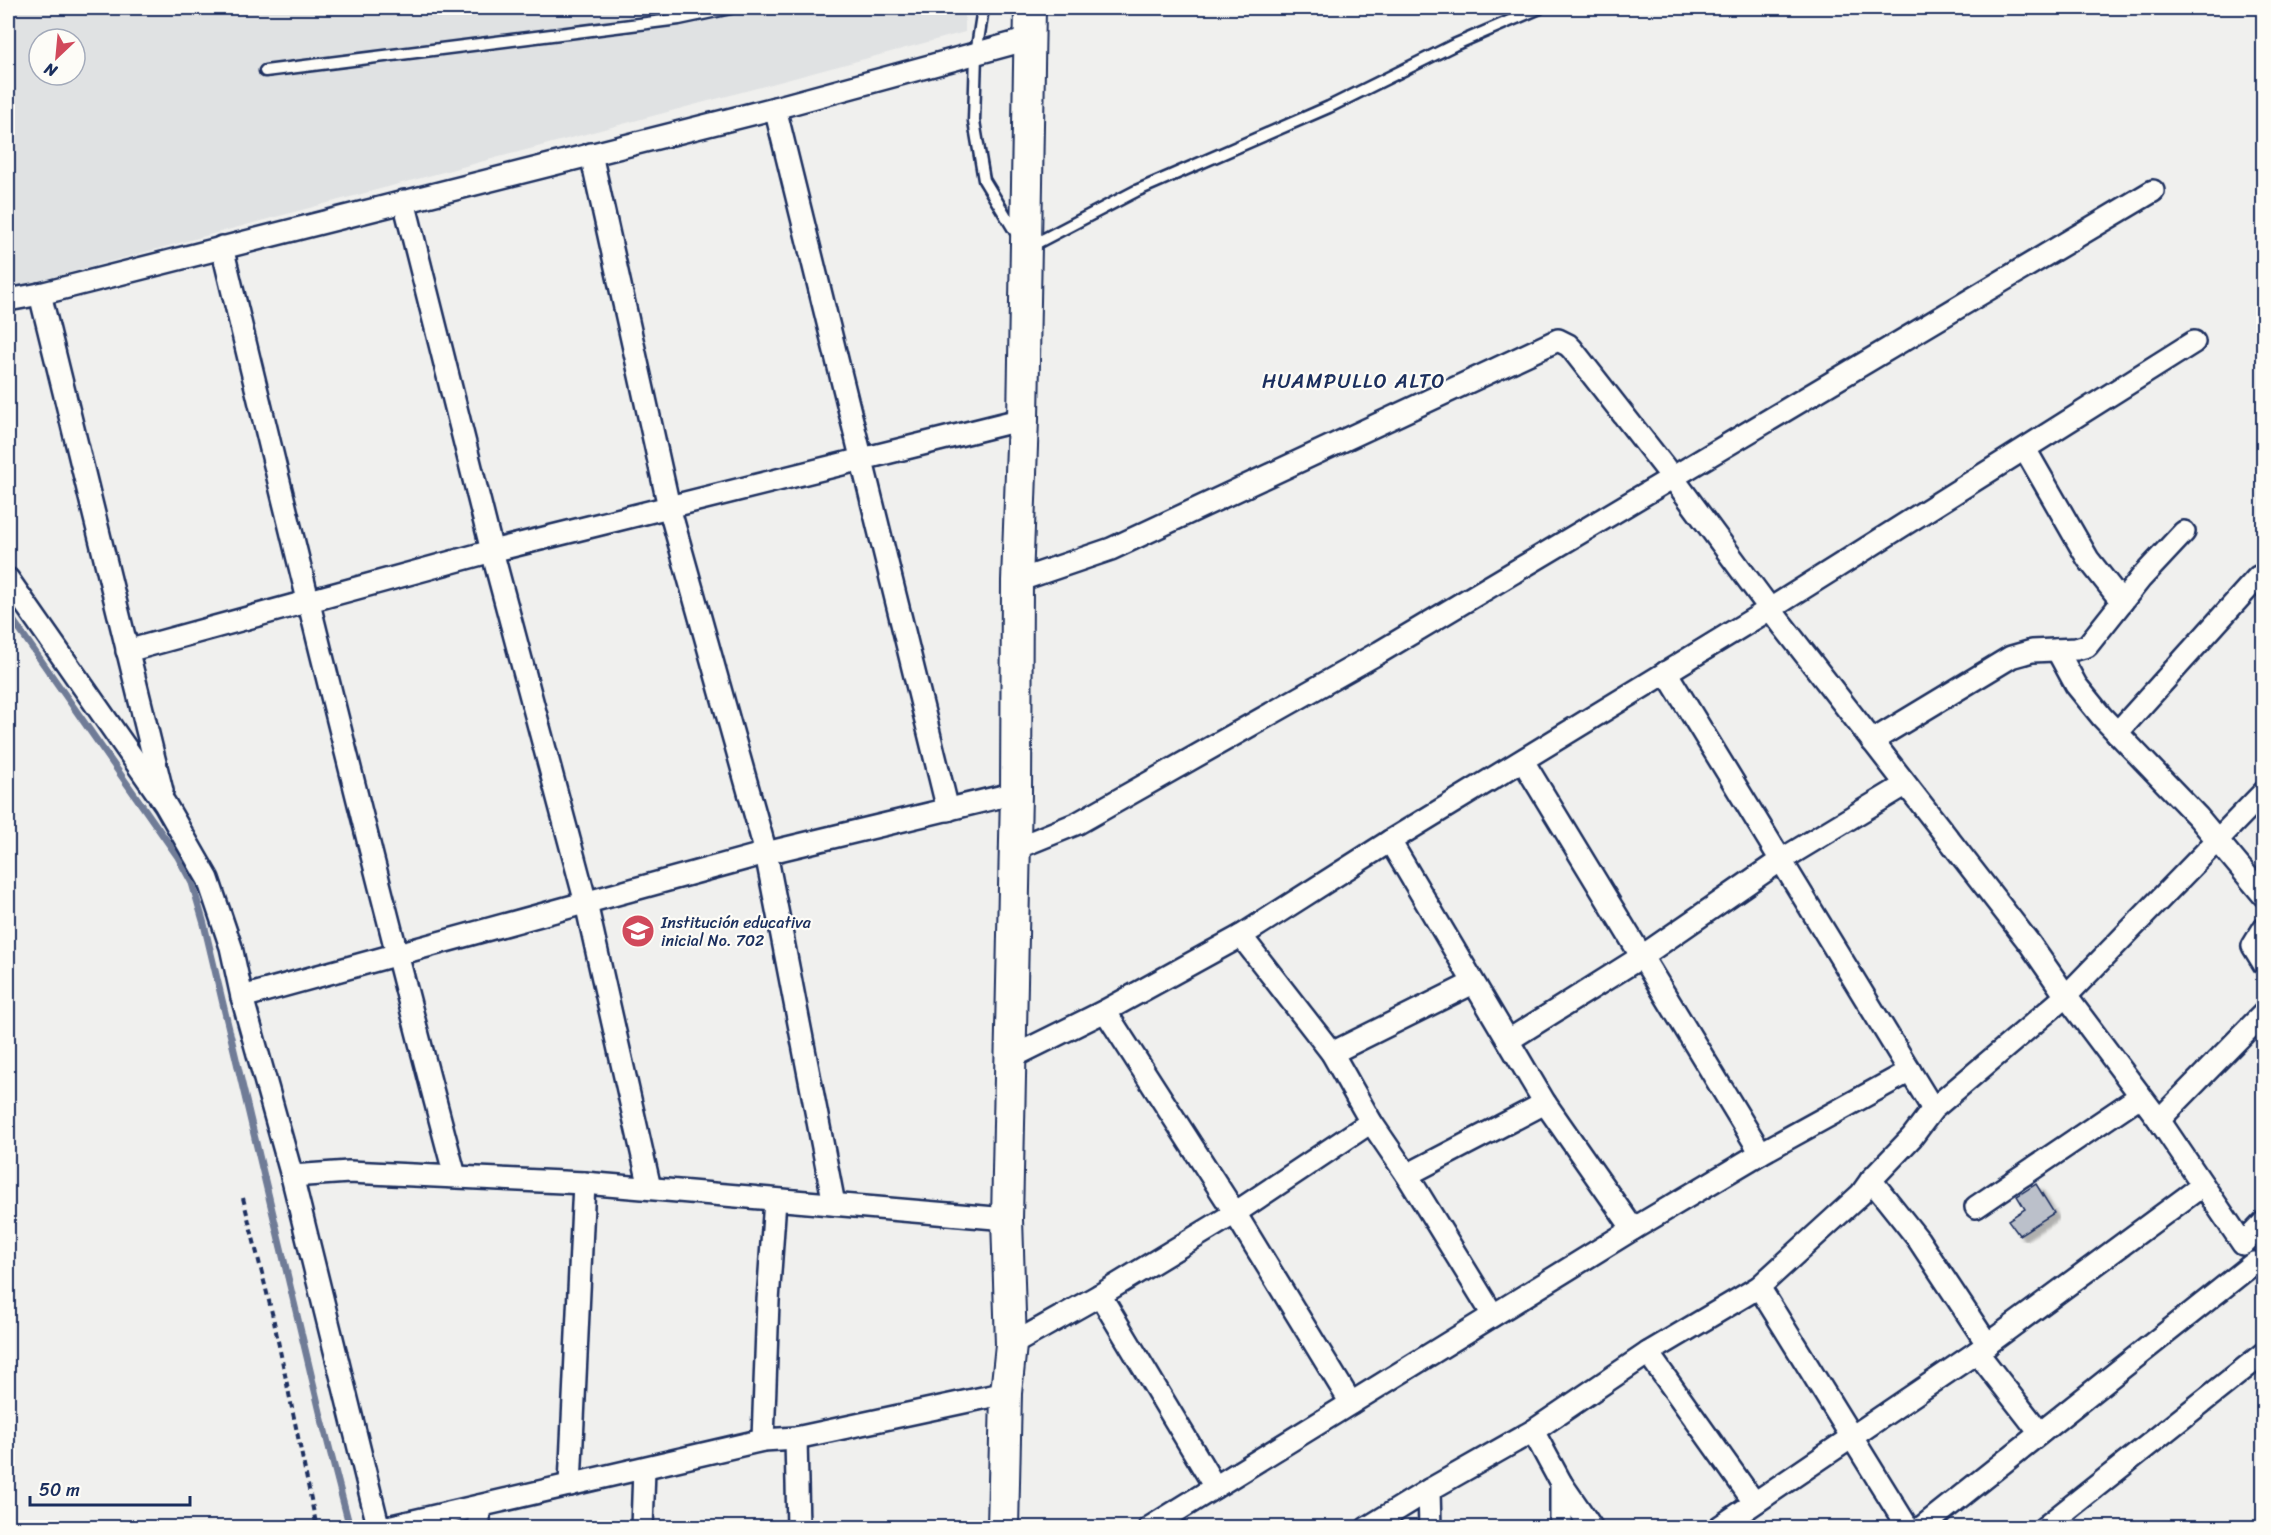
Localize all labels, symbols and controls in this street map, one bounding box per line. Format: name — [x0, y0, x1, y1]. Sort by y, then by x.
north arrow — [27, 27, 87, 87]
text: N — [38, 54, 63, 86]
district label: HUAMPULLO ALTO — [1262, 364, 1446, 399]
place label: Institución educativa inicial No. 702 — [660, 908, 812, 955]
school or university icon: Institución educativa inicial No. 702 — [620, 913, 656, 949]
scale bar — [30, 1469, 190, 1507]
text: 50 m — [39, 1474, 80, 1506]

